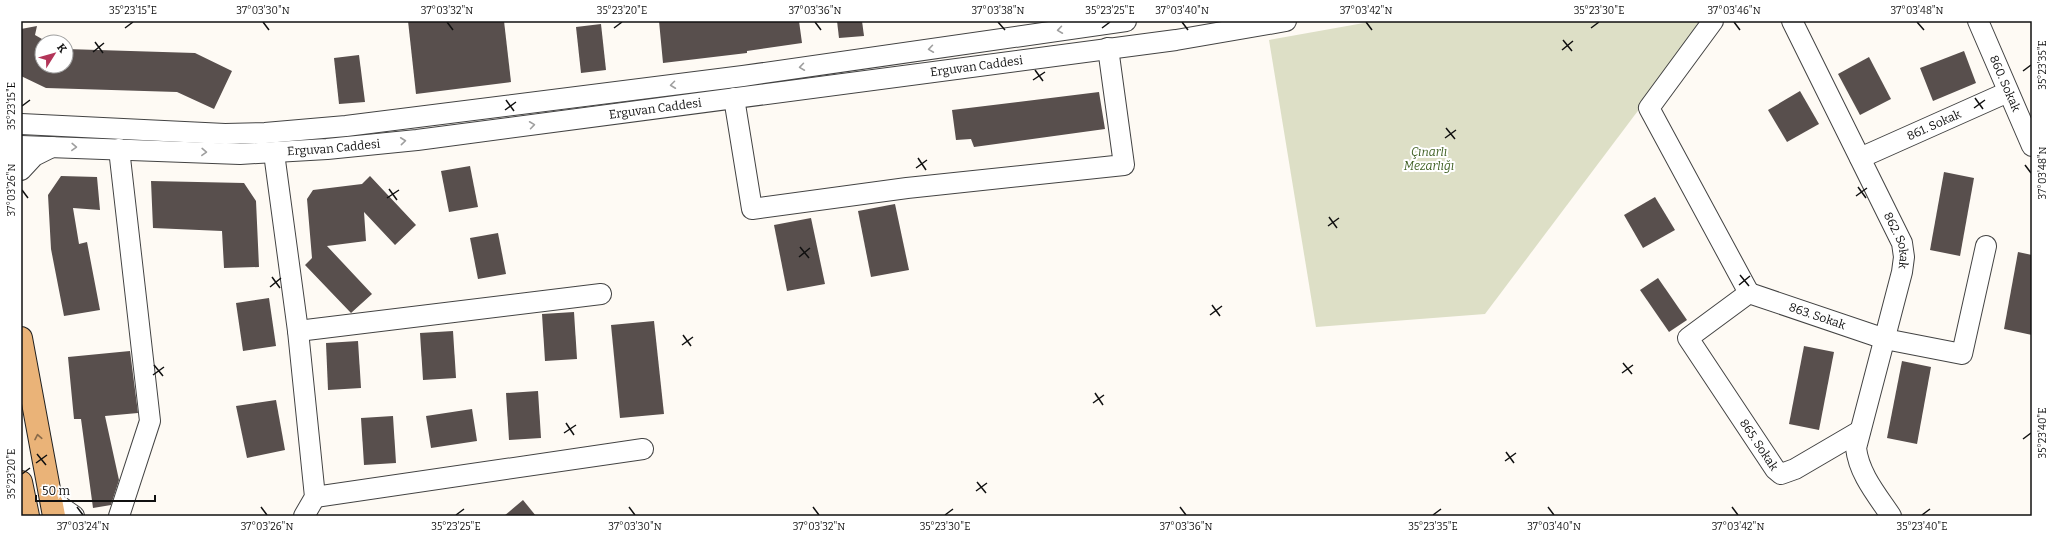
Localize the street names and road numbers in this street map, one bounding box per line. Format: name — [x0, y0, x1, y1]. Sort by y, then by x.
street label: Erguvan Caddesi — [929, 53, 1024, 79]
street label: 860. Sokak — [1987, 53, 2023, 114]
street label: Erguvan Caddesi — [608, 96, 703, 122]
street label: 861. Sokak — [1905, 107, 1963, 143]
street label: Erguvan Caddesi — [287, 137, 381, 158]
street label: 862. Sokak — [1881, 210, 1911, 270]
street label: 863. Sokak — [1787, 300, 1848, 332]
street label: 865. Sokak — [1737, 416, 1781, 473]

